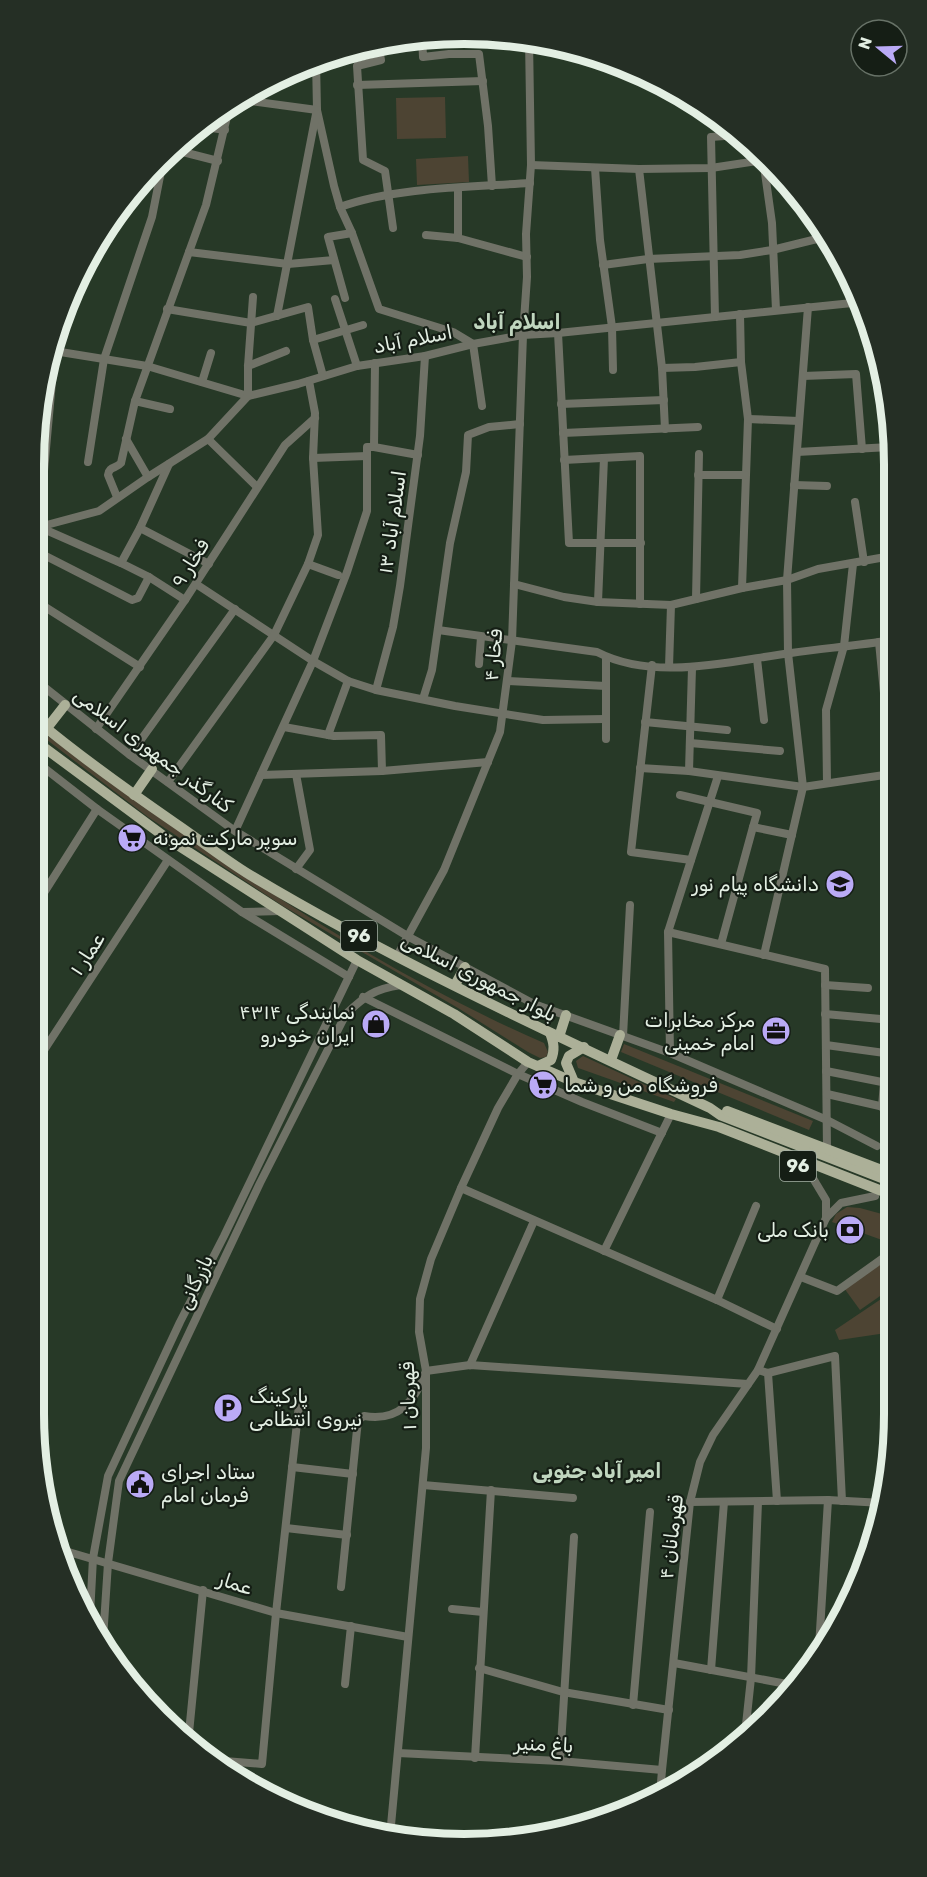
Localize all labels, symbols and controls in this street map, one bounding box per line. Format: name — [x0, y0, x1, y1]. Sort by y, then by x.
north arrow — [849, 18, 909, 78]
text: N — [854, 35, 876, 52]
district label: اسلام آباد — [473, 309, 561, 336]
street label: اسلام آباد — [371, 320, 455, 360]
street label: اسلام آباد ۱۳ — [373, 469, 413, 575]
street label: فخار ۹ — [166, 534, 214, 592]
street label: فخار ۴ — [479, 628, 507, 682]
street label: کنارگذر جمهوری اسلامی — [69, 682, 237, 818]
supermarket icon: سوپر مارکت نمونه — [116, 822, 148, 854]
place label: سوپر مارکت نمونه — [153, 826, 298, 852]
school or university icon: دانشگاه پیام نور — [824, 868, 856, 900]
place label: دانشگاه پیام نور — [691, 872, 819, 898]
road number: 96 — [341, 921, 377, 951]
street label: بلوار جمهوری اسلامی — [397, 927, 561, 1027]
street label: عمار ۱ — [64, 928, 110, 980]
place label: نمایندگی ۴۳۱۴ ایران خودرو — [239, 1000, 355, 1047]
shop icon: نمایندگی ۴۳۱۴ ایران خودرو — [360, 1008, 392, 1040]
place label: مرکز مخابرات امام خمینی — [644, 1008, 755, 1057]
office icon: مرکز مخابرات امام خمینی — [760, 1015, 792, 1047]
supermarket icon: فروشگاه من و شما — [527, 1069, 559, 1101]
place label: فروشگاه من و شما — [564, 1073, 718, 1097]
road number: 96 — [780, 1151, 816, 1181]
bank icon: بانک ملی — [834, 1214, 866, 1246]
place label: بانک ملی — [757, 1218, 829, 1242]
street label: بازرگانی — [172, 1251, 218, 1313]
street label: قهرمان ۱ — [395, 1361, 421, 1431]
place label: پارکینگ نیروی انتظامی — [249, 1384, 362, 1431]
parking icon: پارکینگ نیروی انتظامی — [212, 1392, 244, 1424]
district label: امير آباد جنوبی — [533, 1458, 661, 1484]
place label: ستاد اجرای فرمان امام — [161, 1460, 256, 1509]
public building icon: ستاد اجرای فرمان امام — [124, 1468, 156, 1500]
street label: قهرمانان ۴ — [654, 1493, 688, 1581]
street label: عمار — [214, 1566, 255, 1600]
street label: باغ منیر — [513, 1730, 574, 1760]

